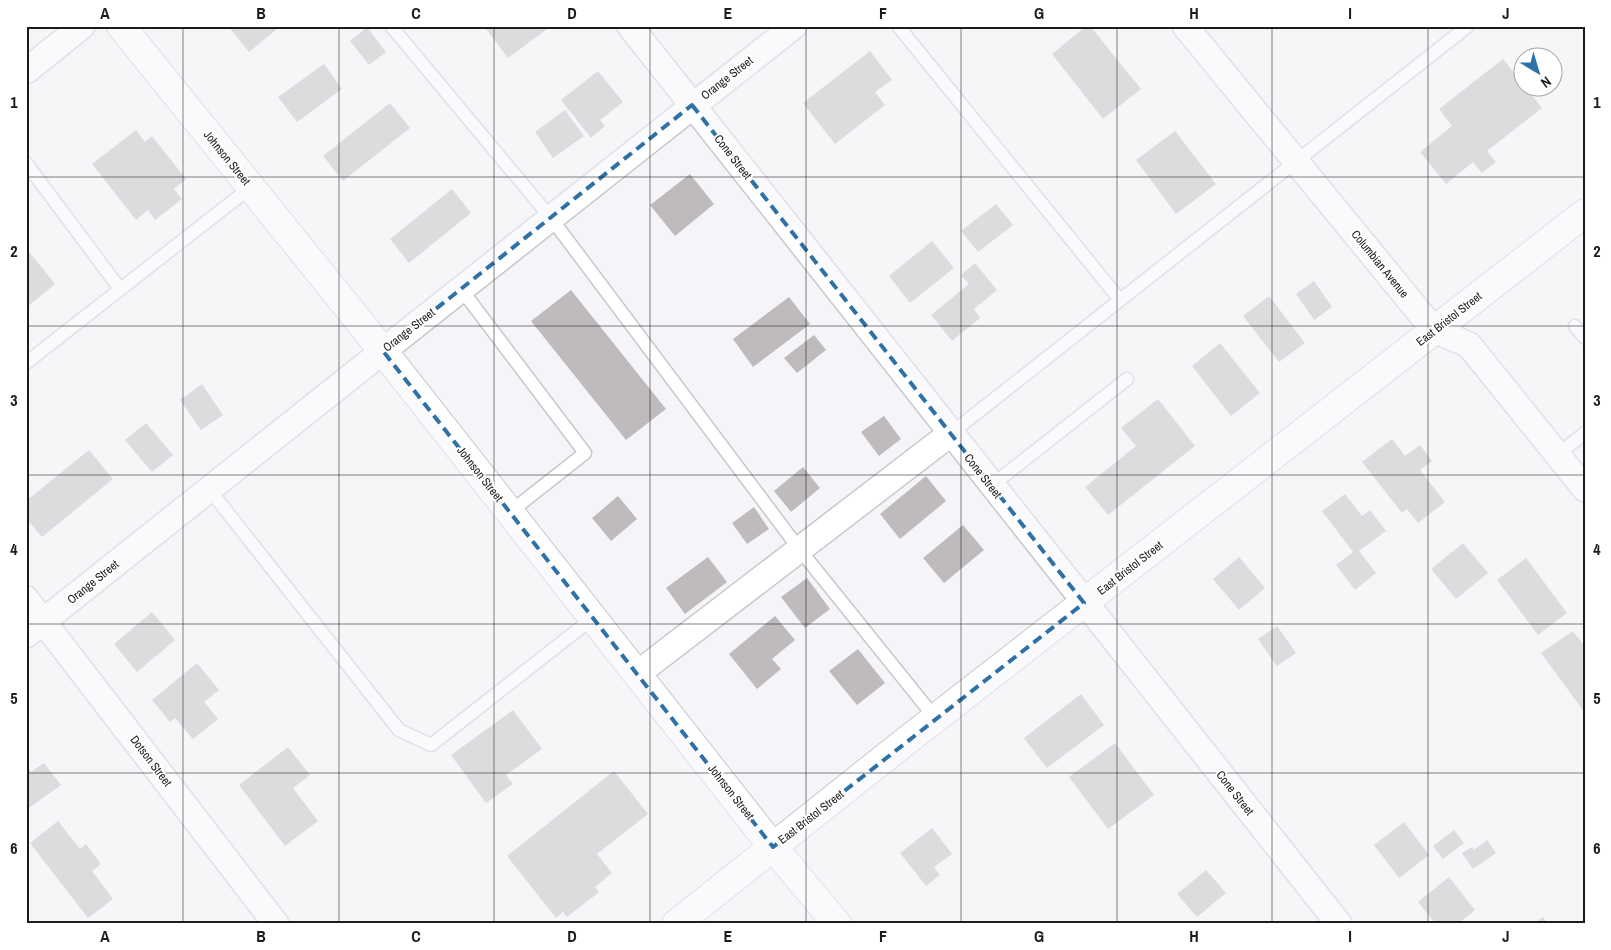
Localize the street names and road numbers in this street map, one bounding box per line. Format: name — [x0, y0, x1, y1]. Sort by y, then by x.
street label: Orange Street — [698, 53, 756, 103]
street label: Johnson Street — [200, 127, 254, 189]
street label: Cone Street — [711, 131, 756, 183]
street label: Columbian Avenue — [1348, 227, 1412, 301]
street label: East Bristol Street — [1413, 288, 1485, 350]
street label: Orange Street — [380, 305, 438, 355]
street label: Johnson Street — [453, 443, 507, 505]
street label: Cone Street — [961, 450, 1006, 502]
street label: East Bristol Street — [1094, 537, 1166, 599]
street label: Orange Street — [64, 556, 122, 608]
street label: Dotson Street — [127, 732, 176, 790]
street label: Johnson Street — [704, 761, 758, 823]
street label: Cone Street — [1213, 767, 1258, 819]
street label: East Bristol Street — [775, 786, 847, 848]

